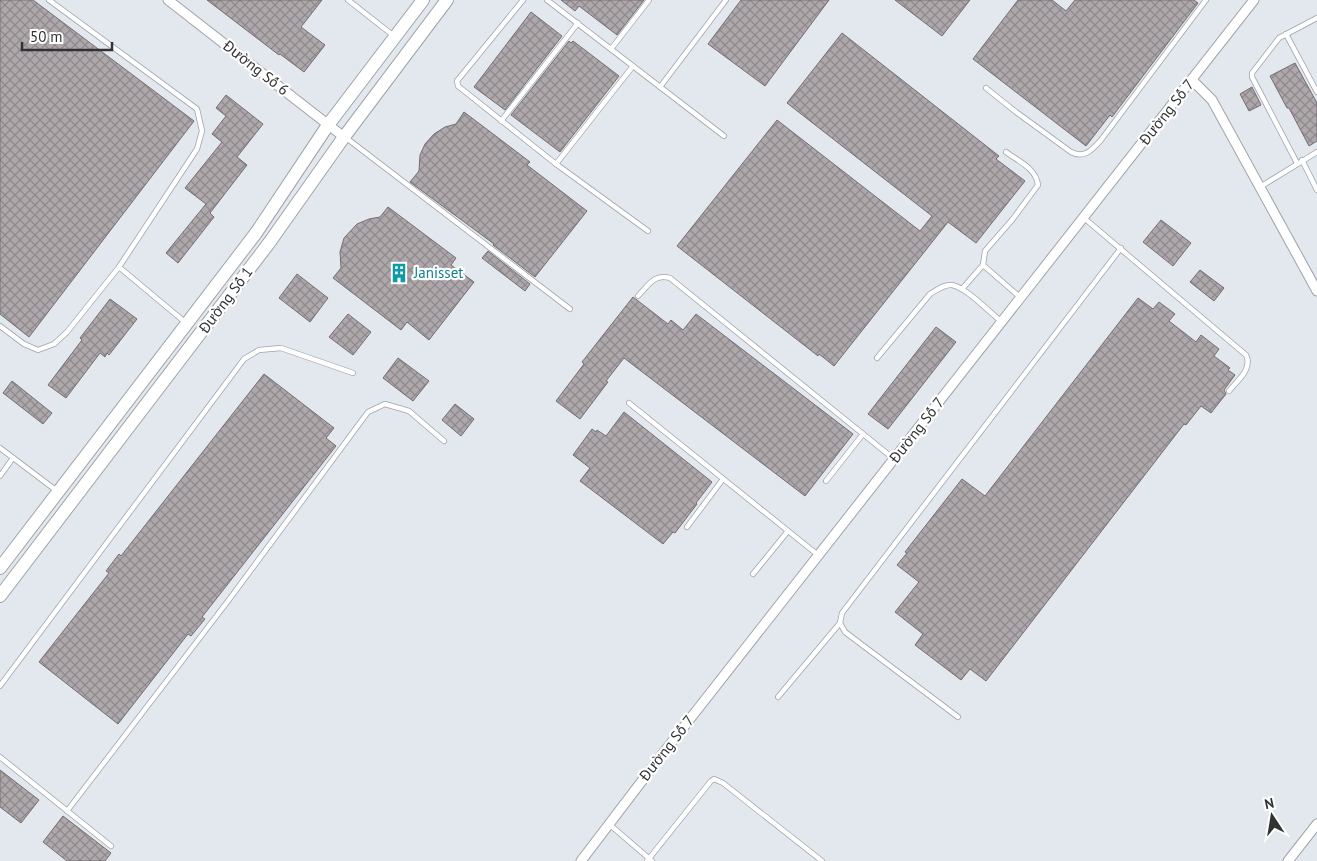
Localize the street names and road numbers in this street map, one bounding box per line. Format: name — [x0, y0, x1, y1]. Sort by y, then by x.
street label: Đường Số 6 — [219, 35, 293, 99]
street label: Đường Số 7 — [1134, 75, 1198, 149]
street label: Đường Số 1 — [194, 263, 257, 337]
street label: Đường Số 7 — [884, 393, 948, 467]
street label: Đường Số 7 — [634, 711, 698, 785]

